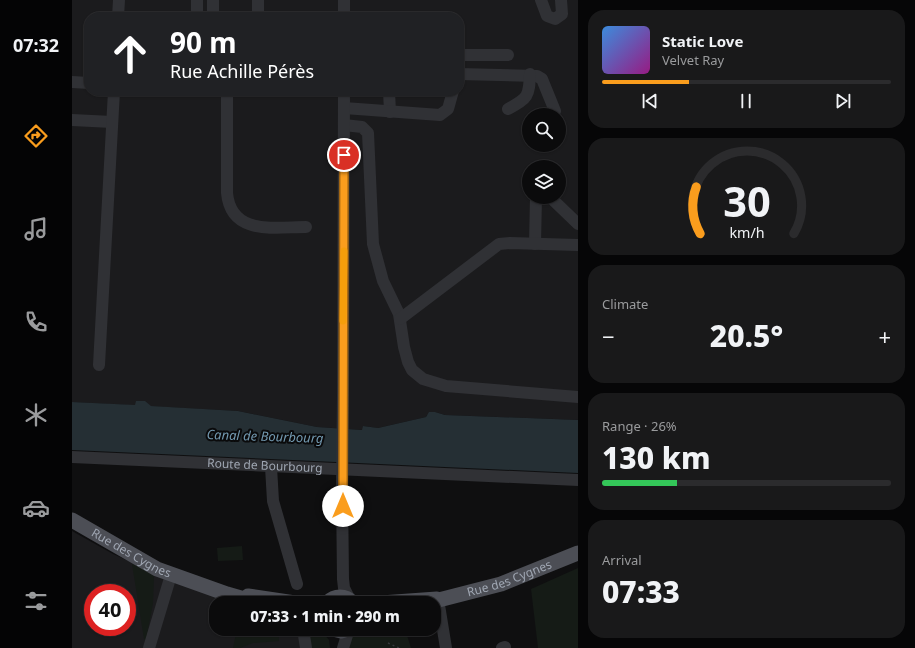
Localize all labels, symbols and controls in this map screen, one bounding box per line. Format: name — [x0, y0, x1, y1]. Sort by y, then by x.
text: 90 m — [170, 23, 237, 61]
icon: ahead — [104, 28, 156, 80]
text: Static Love — [662, 31, 743, 51]
text: 07:32 — [13, 33, 59, 57]
text: Velvet Ray — [662, 51, 724, 69]
text: Rue Achille Pérès — [170, 59, 314, 83]
icon: previous — [639, 90, 661, 112]
icon: pause — [735, 90, 757, 112]
icon: next — [832, 90, 854, 112]
map controls — [522, 108, 566, 204]
button: search — [522, 108, 566, 152]
icon: directions — [22, 122, 50, 150]
pin — [327, 138, 361, 172]
icon: arrive — [333, 144, 355, 166]
button: layers — [522, 160, 566, 204]
text: 30 — [723, 173, 770, 229]
icon: music — [22, 215, 50, 243]
text: km/h — [729, 223, 764, 242]
text: Climate — [602, 295, 648, 313]
icon: phone — [22, 308, 50, 336]
text: 20.5° — [710, 315, 783, 356]
text: − — [602, 321, 615, 351]
text: + — [878, 321, 891, 351]
icon: climate — [22, 401, 50, 429]
text: Range · 26% — [602, 417, 677, 435]
water label: Canal de Bourbourg — [206, 425, 324, 447]
text: 130 km — [602, 437, 711, 478]
street label: Route de Bourbourg — [207, 454, 323, 476]
position arrow — [322, 485, 364, 527]
icon: car — [22, 494, 50, 522]
street label: Rue des Cygnes — [88, 524, 174, 581]
text: Arrival — [602, 551, 642, 569]
street label: Rue des Cygnes — [465, 555, 554, 600]
text: 07:33 — [602, 571, 680, 612]
speed limit sign: 40 — [84, 584, 136, 636]
icon: filters — [22, 587, 50, 615]
text: 07:33 · 1 min · 290 m — [250, 606, 400, 626]

